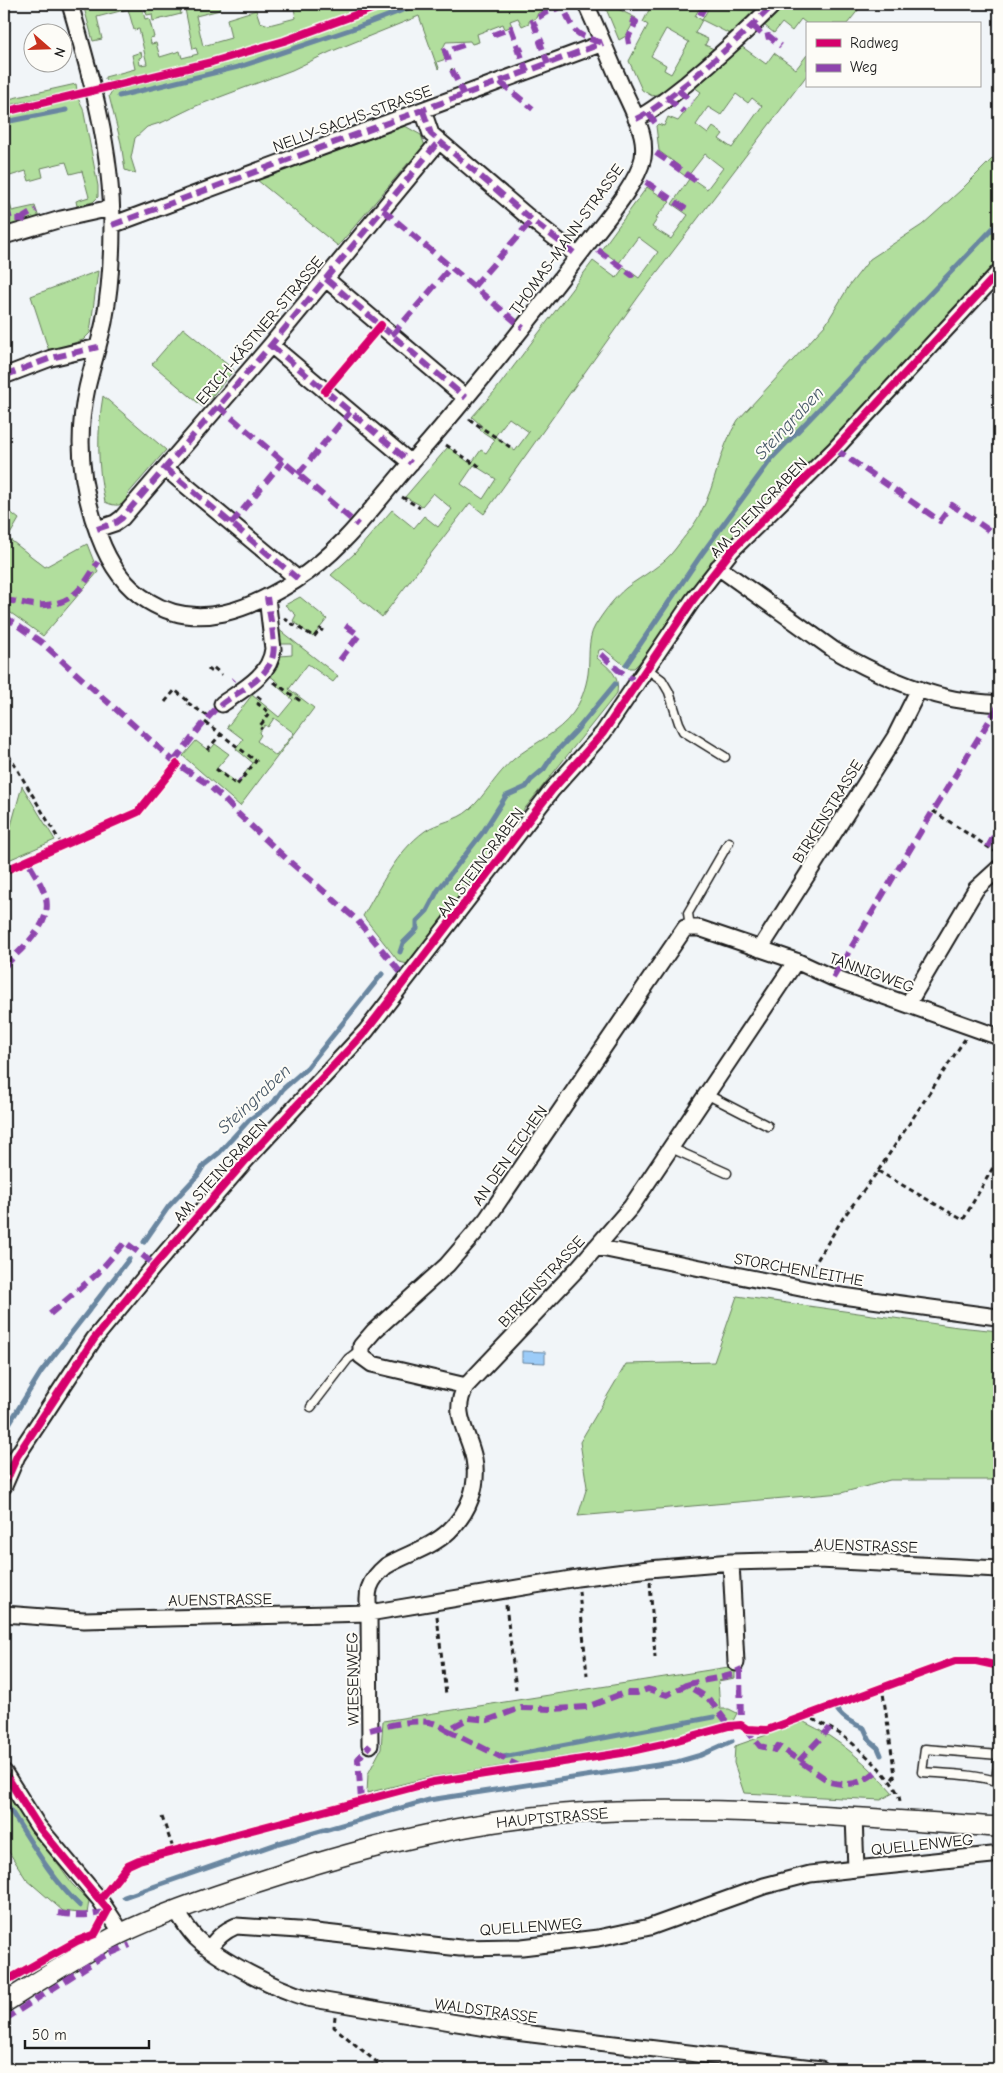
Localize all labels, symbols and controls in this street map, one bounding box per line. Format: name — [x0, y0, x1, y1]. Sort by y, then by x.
north arrow — [22, 22, 72, 72]
legend — [806, 22, 980, 88]
text: Radweg — [850, 34, 899, 52]
text: N — [50, 45, 69, 59]
text: Weg — [850, 58, 877, 76]
street label: NELLY-SACHS-STRASSE — [271, 82, 434, 156]
street label: THOMAS-MANN-STRASSE — [506, 161, 628, 318]
street label: ERICH-KÄSTNER-STRASSE — [193, 253, 327, 408]
water label: Steingraben — [750, 382, 829, 464]
street label: AM STEINGRABEN — [706, 454, 811, 561]
street label: BIRKENSTRASSE — [789, 756, 867, 866]
street label: AM STEINGRABEN — [434, 804, 528, 921]
street label: TANNIGWEG — [827, 949, 917, 997]
water label: Steingraben — [213, 1060, 295, 1139]
street label: AN DEN EICHEN — [469, 1102, 551, 1209]
street label: AM STEINGRABEN — [170, 1116, 272, 1226]
street label: BIRKENSTRASSE — [495, 1232, 589, 1331]
street label: STORCHENLEITHE — [733, 1250, 865, 1290]
street label: AUENSTRASSE — [814, 1535, 919, 1557]
street label: AUENSTRASSE — [168, 1590, 272, 1610]
street label: WIESENWEG — [343, 1632, 363, 1726]
street label: HAUPTSTRASSE — [495, 1804, 609, 1832]
street label: QUELLENWEG — [870, 1831, 974, 1859]
street label: QUELLENWEG — [479, 1914, 583, 1940]
street label: WALDSTRASSE — [433, 1995, 539, 2027]
scale bar — [25, 2018, 149, 2050]
text: 50 m — [32, 2026, 67, 2044]

